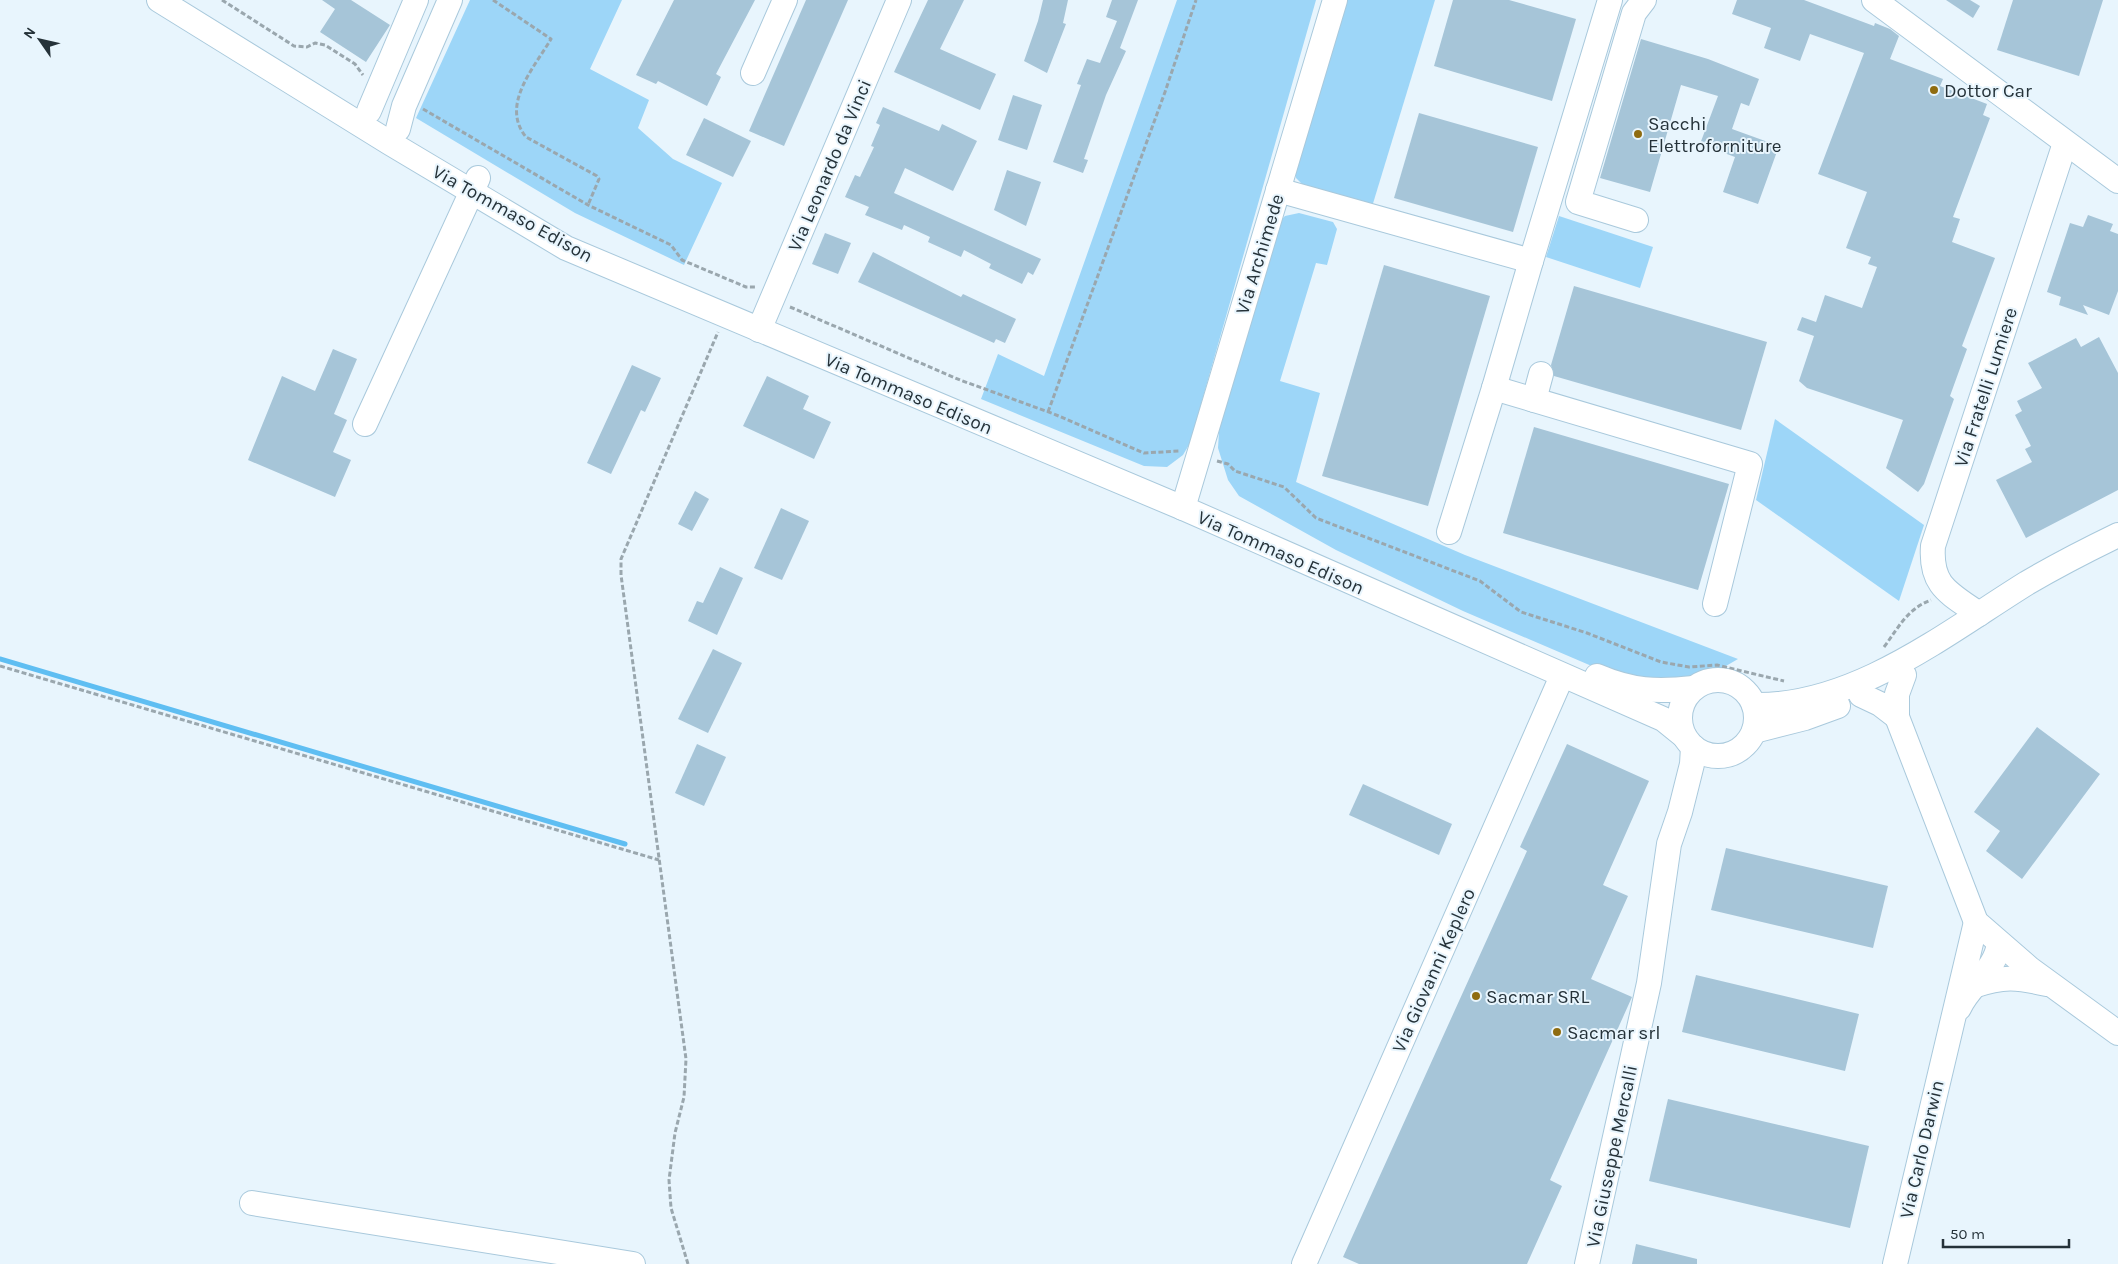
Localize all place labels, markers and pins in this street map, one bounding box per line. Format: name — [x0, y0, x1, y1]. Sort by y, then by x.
place label: Dottor Car — [1944, 80, 2032, 102]
marker: Dottor Car — [1928, 84, 1940, 96]
place label: Sacchi Elettroforniture — [1648, 113, 1781, 157]
marker: Sacchi Elettroforniture — [1632, 128, 1644, 140]
place label: Sacmar SRL — [1486, 986, 1589, 1008]
marker: Sacmar SRL — [1470, 990, 1482, 1002]
place label: Sacmar srl — [1567, 1022, 1661, 1044]
marker: Sacmar srl — [1551, 1026, 1563, 1038]

